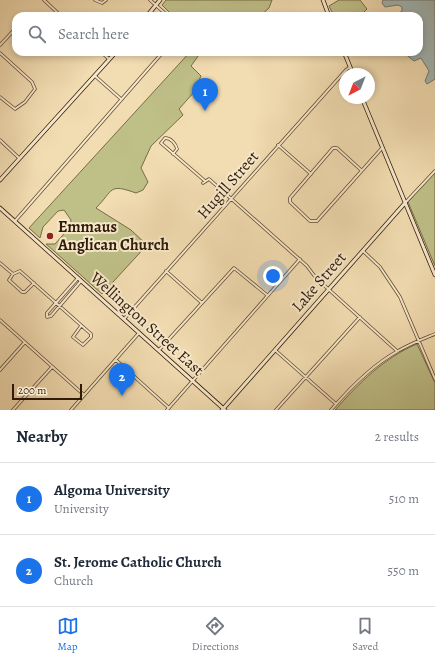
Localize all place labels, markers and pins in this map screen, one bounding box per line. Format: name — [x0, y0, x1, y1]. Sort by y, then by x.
pin: 1 — [192, 78, 218, 111]
place label: Emmaus Anglican Church — [57, 216, 170, 256]
marker: Emmaus Anglican Church — [45, 231, 55, 241]
pin: 2 — [109, 363, 135, 396]

